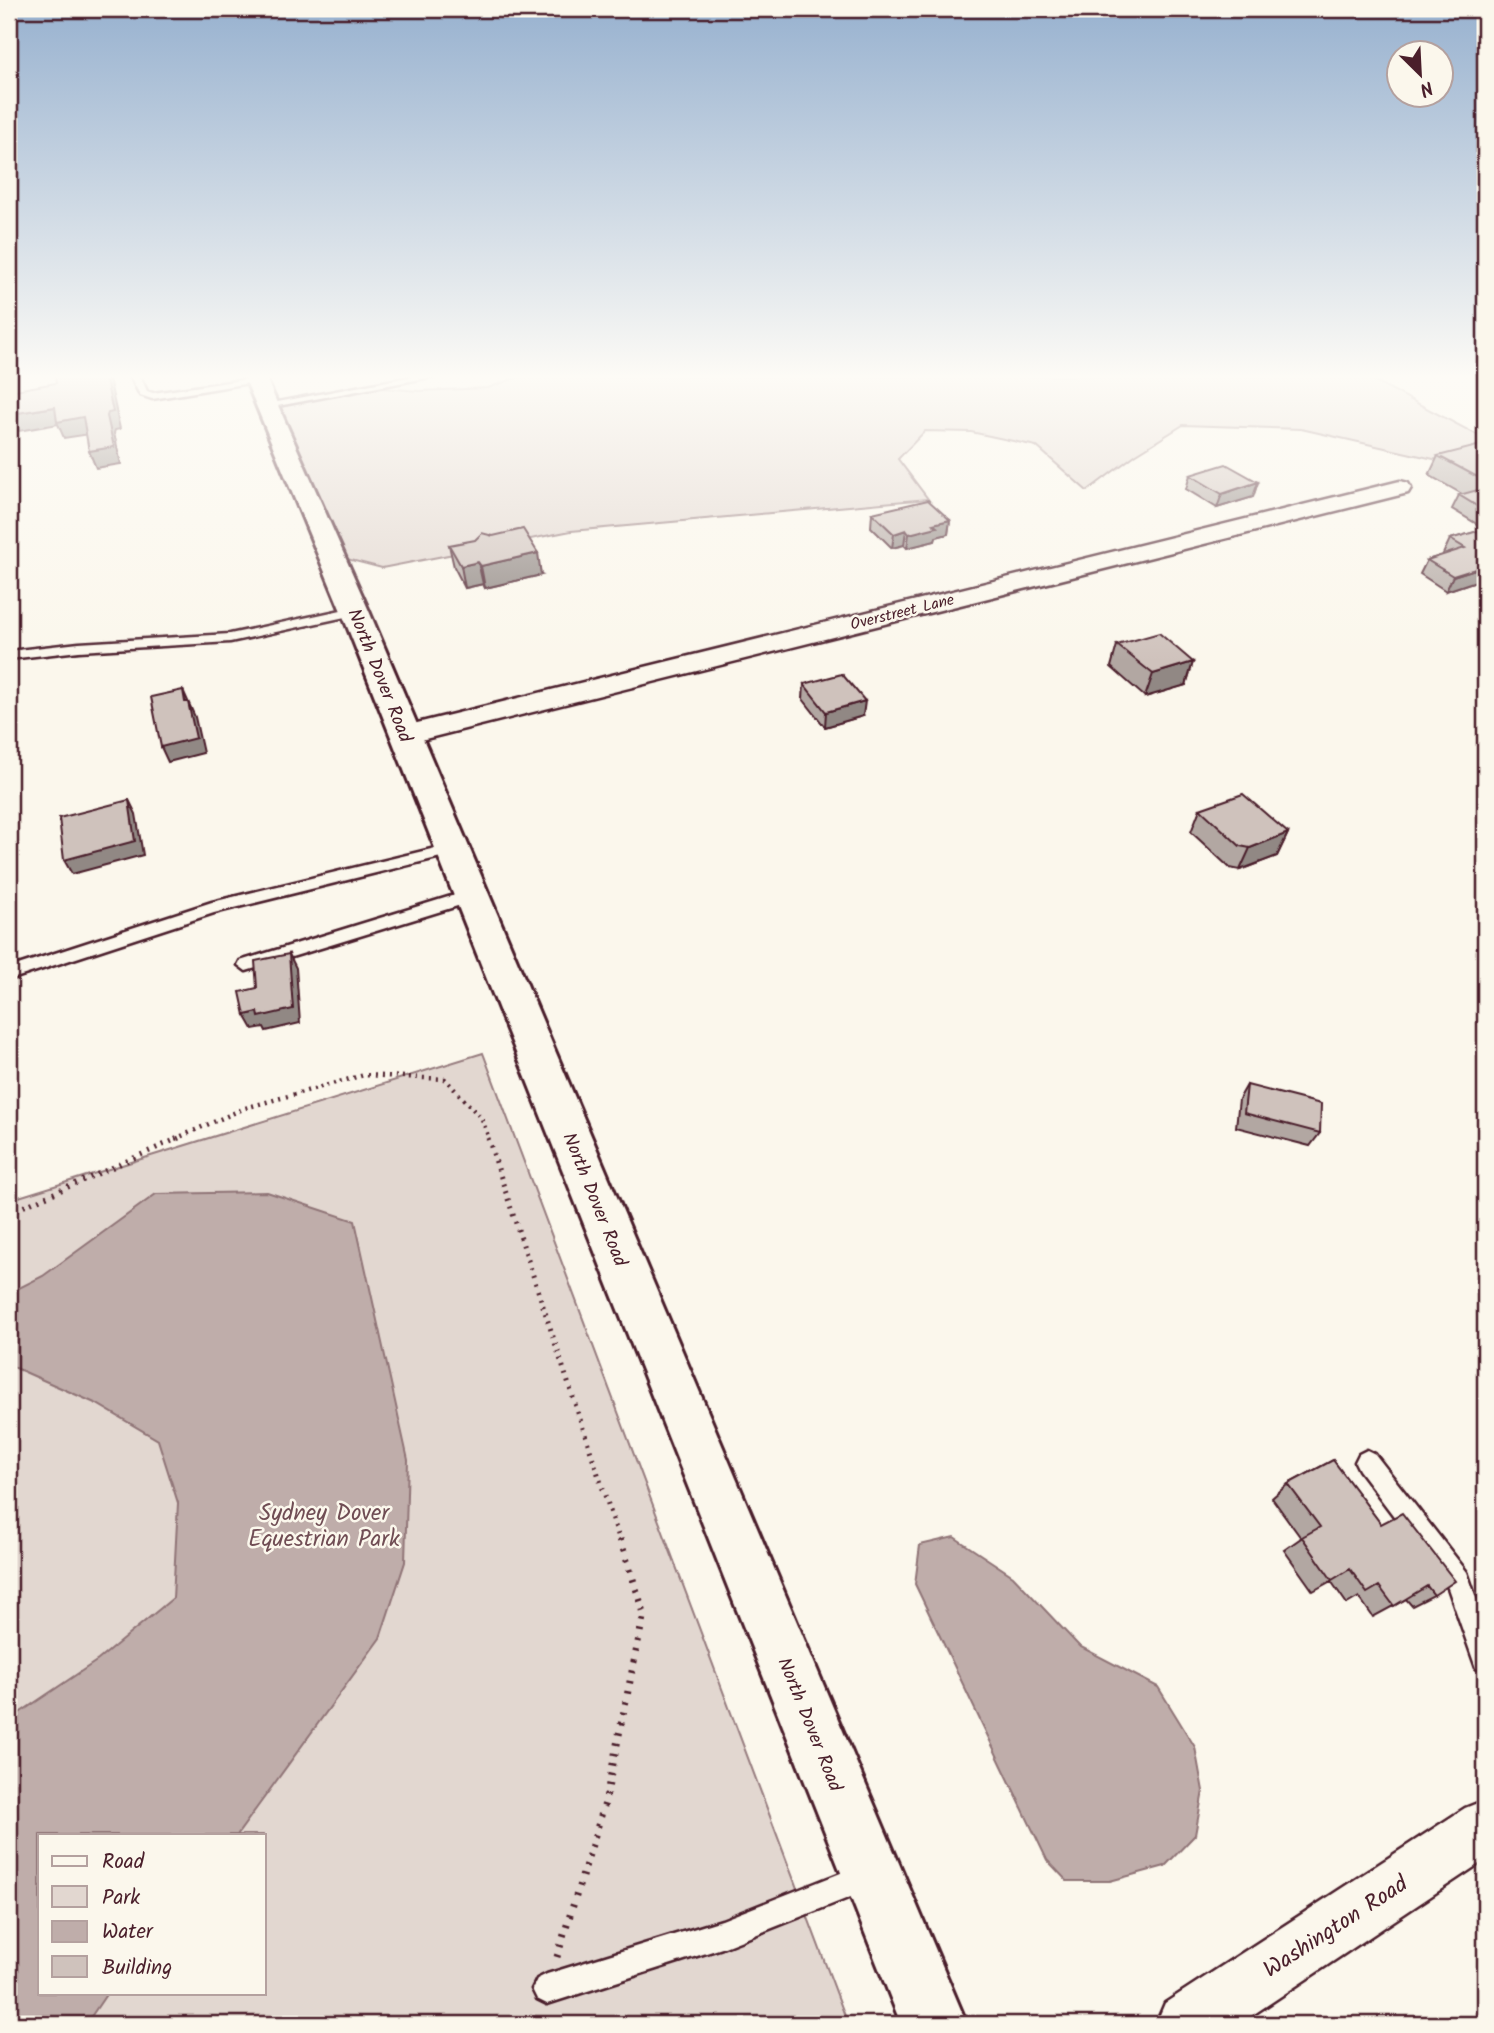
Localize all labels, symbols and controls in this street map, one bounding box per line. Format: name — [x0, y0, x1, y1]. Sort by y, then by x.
north arrow — [1386, 38, 1456, 108]
text: N — [1415, 72, 1438, 104]
street label: Overstreet Lane — [848, 587, 957, 637]
street label: North Dover Road — [339, 604, 420, 748]
street label: North Dover Road — [554, 1128, 635, 1272]
park label: Sydney Dover Equestrian Park — [248, 1496, 400, 1558]
street label: North Dover Road — [769, 1653, 850, 1797]
legend — [38, 1834, 266, 1994]
text: Road — [102, 1846, 145, 1879]
street label: Washington Road — [1256, 1867, 1416, 1988]
text: Park — [102, 1882, 140, 1915]
text: Water — [102, 1916, 154, 1949]
text: Building — [102, 1952, 172, 1985]

